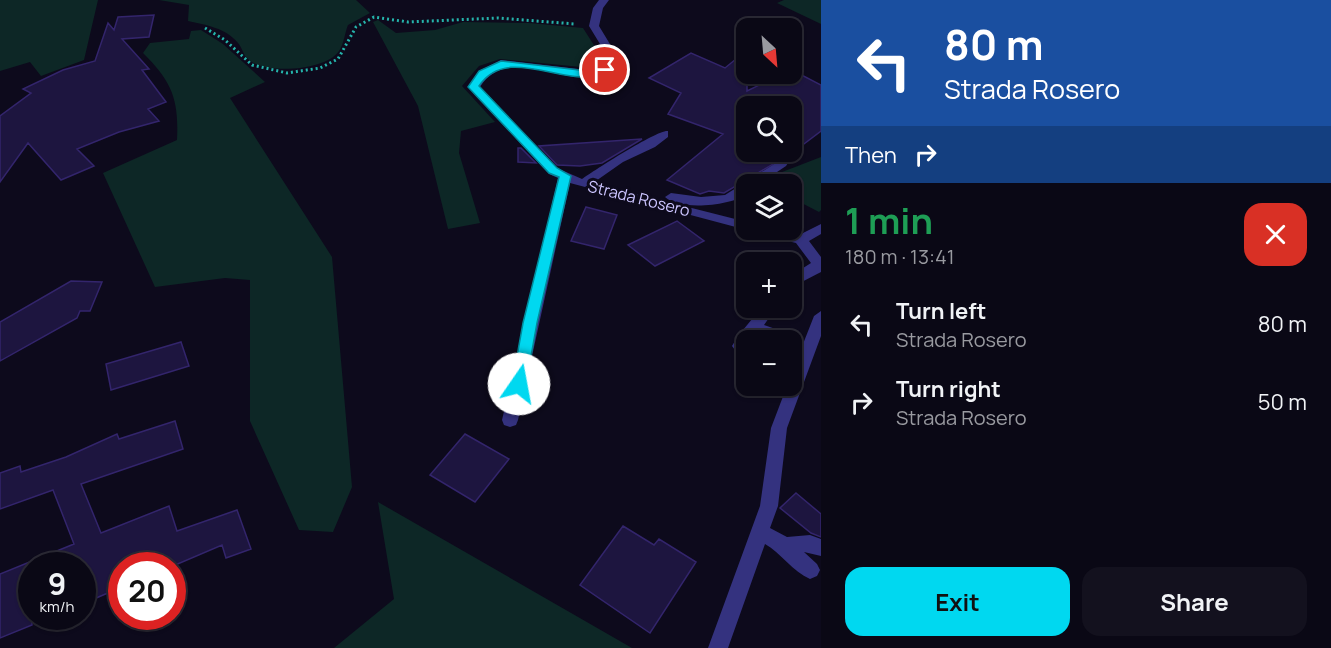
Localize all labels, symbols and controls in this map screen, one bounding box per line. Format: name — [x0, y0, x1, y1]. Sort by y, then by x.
text: 80 m — [944, 15, 1044, 73]
north arrow — [736, 18, 802, 84]
map controls — [736, 18, 802, 396]
icon: left — [845, 24, 923, 102]
pin — [579, 44, 630, 95]
icon: arrive — [588, 53, 621, 86]
text: Strada Rosero — [944, 70, 1120, 107]
button: search — [736, 96, 802, 162]
icon: right — [909, 138, 942, 171]
text: Then — [845, 140, 897, 170]
button: layers — [736, 174, 802, 240]
street label: Strada Rosero — [586, 175, 692, 221]
text: 1 min — [845, 196, 933, 245]
button: close — [1244, 203, 1307, 266]
text: 180 m · 13:41 — [845, 243, 955, 270]
button: + — [736, 252, 802, 318]
text: Turn left — [896, 296, 986, 326]
icon: left — [845, 308, 878, 341]
text: 80 m — [1258, 309, 1307, 339]
text: Strada Rosero — [896, 326, 1027, 353]
button: − — [736, 330, 802, 396]
position arrow — [487, 352, 551, 416]
text: Turn right — [896, 374, 1001, 404]
icon: right — [845, 386, 878, 419]
text: 50 m — [1258, 387, 1307, 417]
text: Strada Rosero — [896, 404, 1027, 431]
speed limit sign: 20 — [108, 552, 186, 630]
text: 9 — [48, 563, 66, 604]
button: Exit — [845, 567, 1070, 636]
button: Share — [1082, 567, 1307, 636]
text: km/h — [40, 596, 74, 617]

